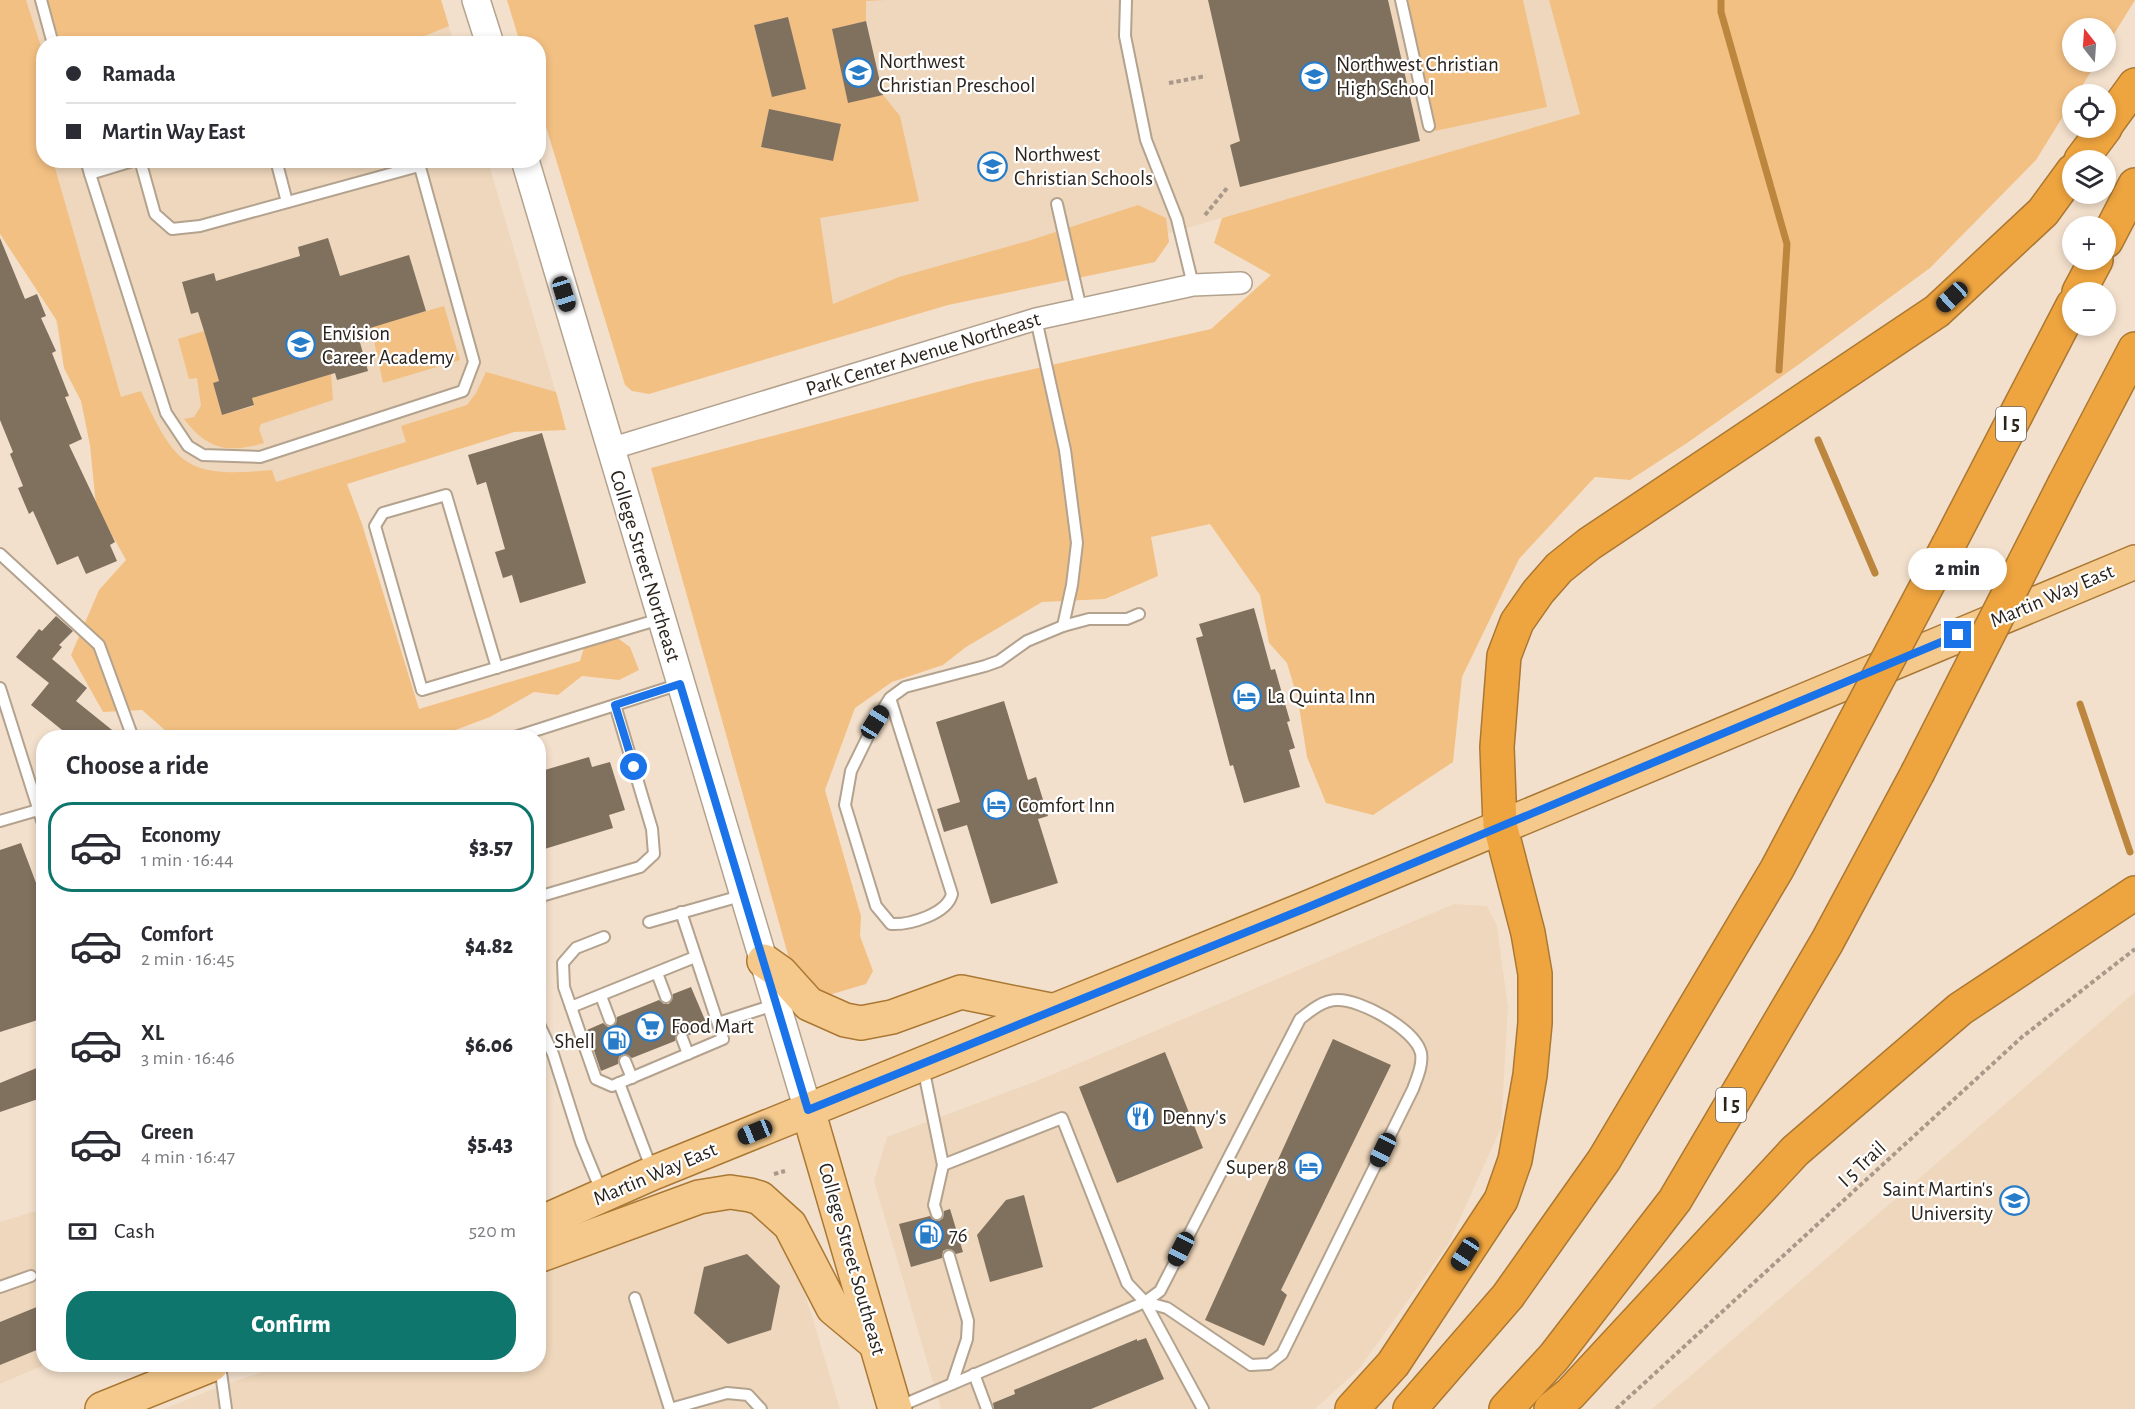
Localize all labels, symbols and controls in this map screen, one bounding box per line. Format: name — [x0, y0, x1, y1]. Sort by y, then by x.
north arrow — [2062, 18, 2116, 72]
map controls — [2062, 18, 2116, 336]
place label: Northwest Christian Preschool — [879, 51, 1036, 96]
place label: Northwest Christian High School — [1336, 54, 1499, 99]
school or university icon: Northwest Christian Preschool — [842, 57, 874, 89]
school or university icon: Northwest Christian High School — [1299, 60, 1331, 92]
text: Ramada — [102, 63, 176, 85]
button: locate — [2062, 84, 2116, 138]
text: Martin Way East — [102, 121, 245, 143]
place label: Northwest Christian Schools — [1014, 144, 1153, 189]
school or university icon: Northwest Christian Schools — [977, 150, 1009, 182]
button: layers — [2062, 150, 2116, 204]
button: + — [2062, 216, 2116, 270]
car — [550, 274, 578, 314]
car — [1933, 278, 1971, 316]
button: − — [2062, 282, 2116, 336]
street label: Park Center Avenue Northeast — [803, 308, 1043, 400]
place label: Envision Career Academy — [322, 323, 454, 368]
school or university icon: Envision Career Academy — [285, 329, 317, 361]
road number: I 5 — [1996, 407, 2026, 441]
street label: College Street Northeast — [606, 468, 684, 665]
callout: 2 min — [1908, 548, 2008, 590]
text: 2 min — [1935, 559, 1980, 579]
street label: Martin Way East — [1987, 560, 2117, 631]
route end — [1944, 621, 1971, 648]
hotel icon: La Quinta Inn — [1230, 680, 1262, 712]
place label: La Quinta Inn — [1267, 686, 1376, 707]
car — [858, 702, 892, 742]
text: Choose a ride — [66, 752, 209, 779]
route start — [620, 753, 647, 780]
hotel icon: Comfort Inn — [981, 789, 1013, 821]
place label: Comfort Inn — [1018, 795, 1115, 816]
icon: car — [69, 820, 123, 874]
text: Economy — [141, 824, 221, 846]
text: $3.57 — [469, 836, 513, 858]
text: 1 min · 16:44 — [141, 850, 234, 870]
icon: car — [69, 919, 123, 973]
text: Comfort — [141, 923, 213, 945]
text: $4.82 — [465, 935, 513, 957]
text: 2 min · 16:45 — [141, 949, 235, 969]
supermarket icon: Food Mart — [634, 1010, 666, 1042]
place label: Food Mart — [671, 1016, 754, 1037]
icon: car — [69, 1018, 123, 1072]
text: XL — [141, 1022, 164, 1044]
fuel station icon: Shell — [600, 1025, 632, 1057]
place label: Shell — [554, 1031, 595, 1052]
text: $6.06 — [465, 1034, 513, 1056]
text: 3 min · 16:46 — [141, 1048, 235, 1068]
road number: I 5 — [1716, 1088, 1746, 1122]
restaurant icon: Denny's — [1125, 1101, 1157, 1133]
place label: Denny's — [1162, 1107, 1227, 1128]
icon: car — [69, 1117, 123, 1171]
car — [735, 1117, 775, 1147]
text: Green — [141, 1121, 194, 1143]
car — [1367, 1130, 1399, 1170]
text: $5.43 — [467, 1133, 513, 1155]
street label: I 5 Trail — [1834, 1137, 1890, 1191]
street label: Martin Way East — [590, 1138, 720, 1209]
text: 4 min · 16:47 — [141, 1147, 235, 1167]
hotel icon: Super 8 — [1292, 1151, 1324, 1183]
place label: Super 8 — [1226, 1157, 1287, 1178]
street label: College Street Southeast — [814, 1160, 890, 1358]
place label: Saint Martin's University — [1883, 1179, 1993, 1224]
school or university icon: Saint Martin's University — [1998, 1185, 2030, 1217]
icon: cash — [66, 1215, 99, 1248]
fuel station icon: 76 — [912, 1219, 944, 1251]
text: Cash — [114, 1220, 155, 1242]
text: 520 m — [469, 1221, 516, 1241]
place label: 76 — [949, 1225, 968, 1246]
car — [1165, 1229, 1197, 1269]
car — [1448, 1234, 1482, 1274]
button: Confirm — [66, 1291, 516, 1360]

